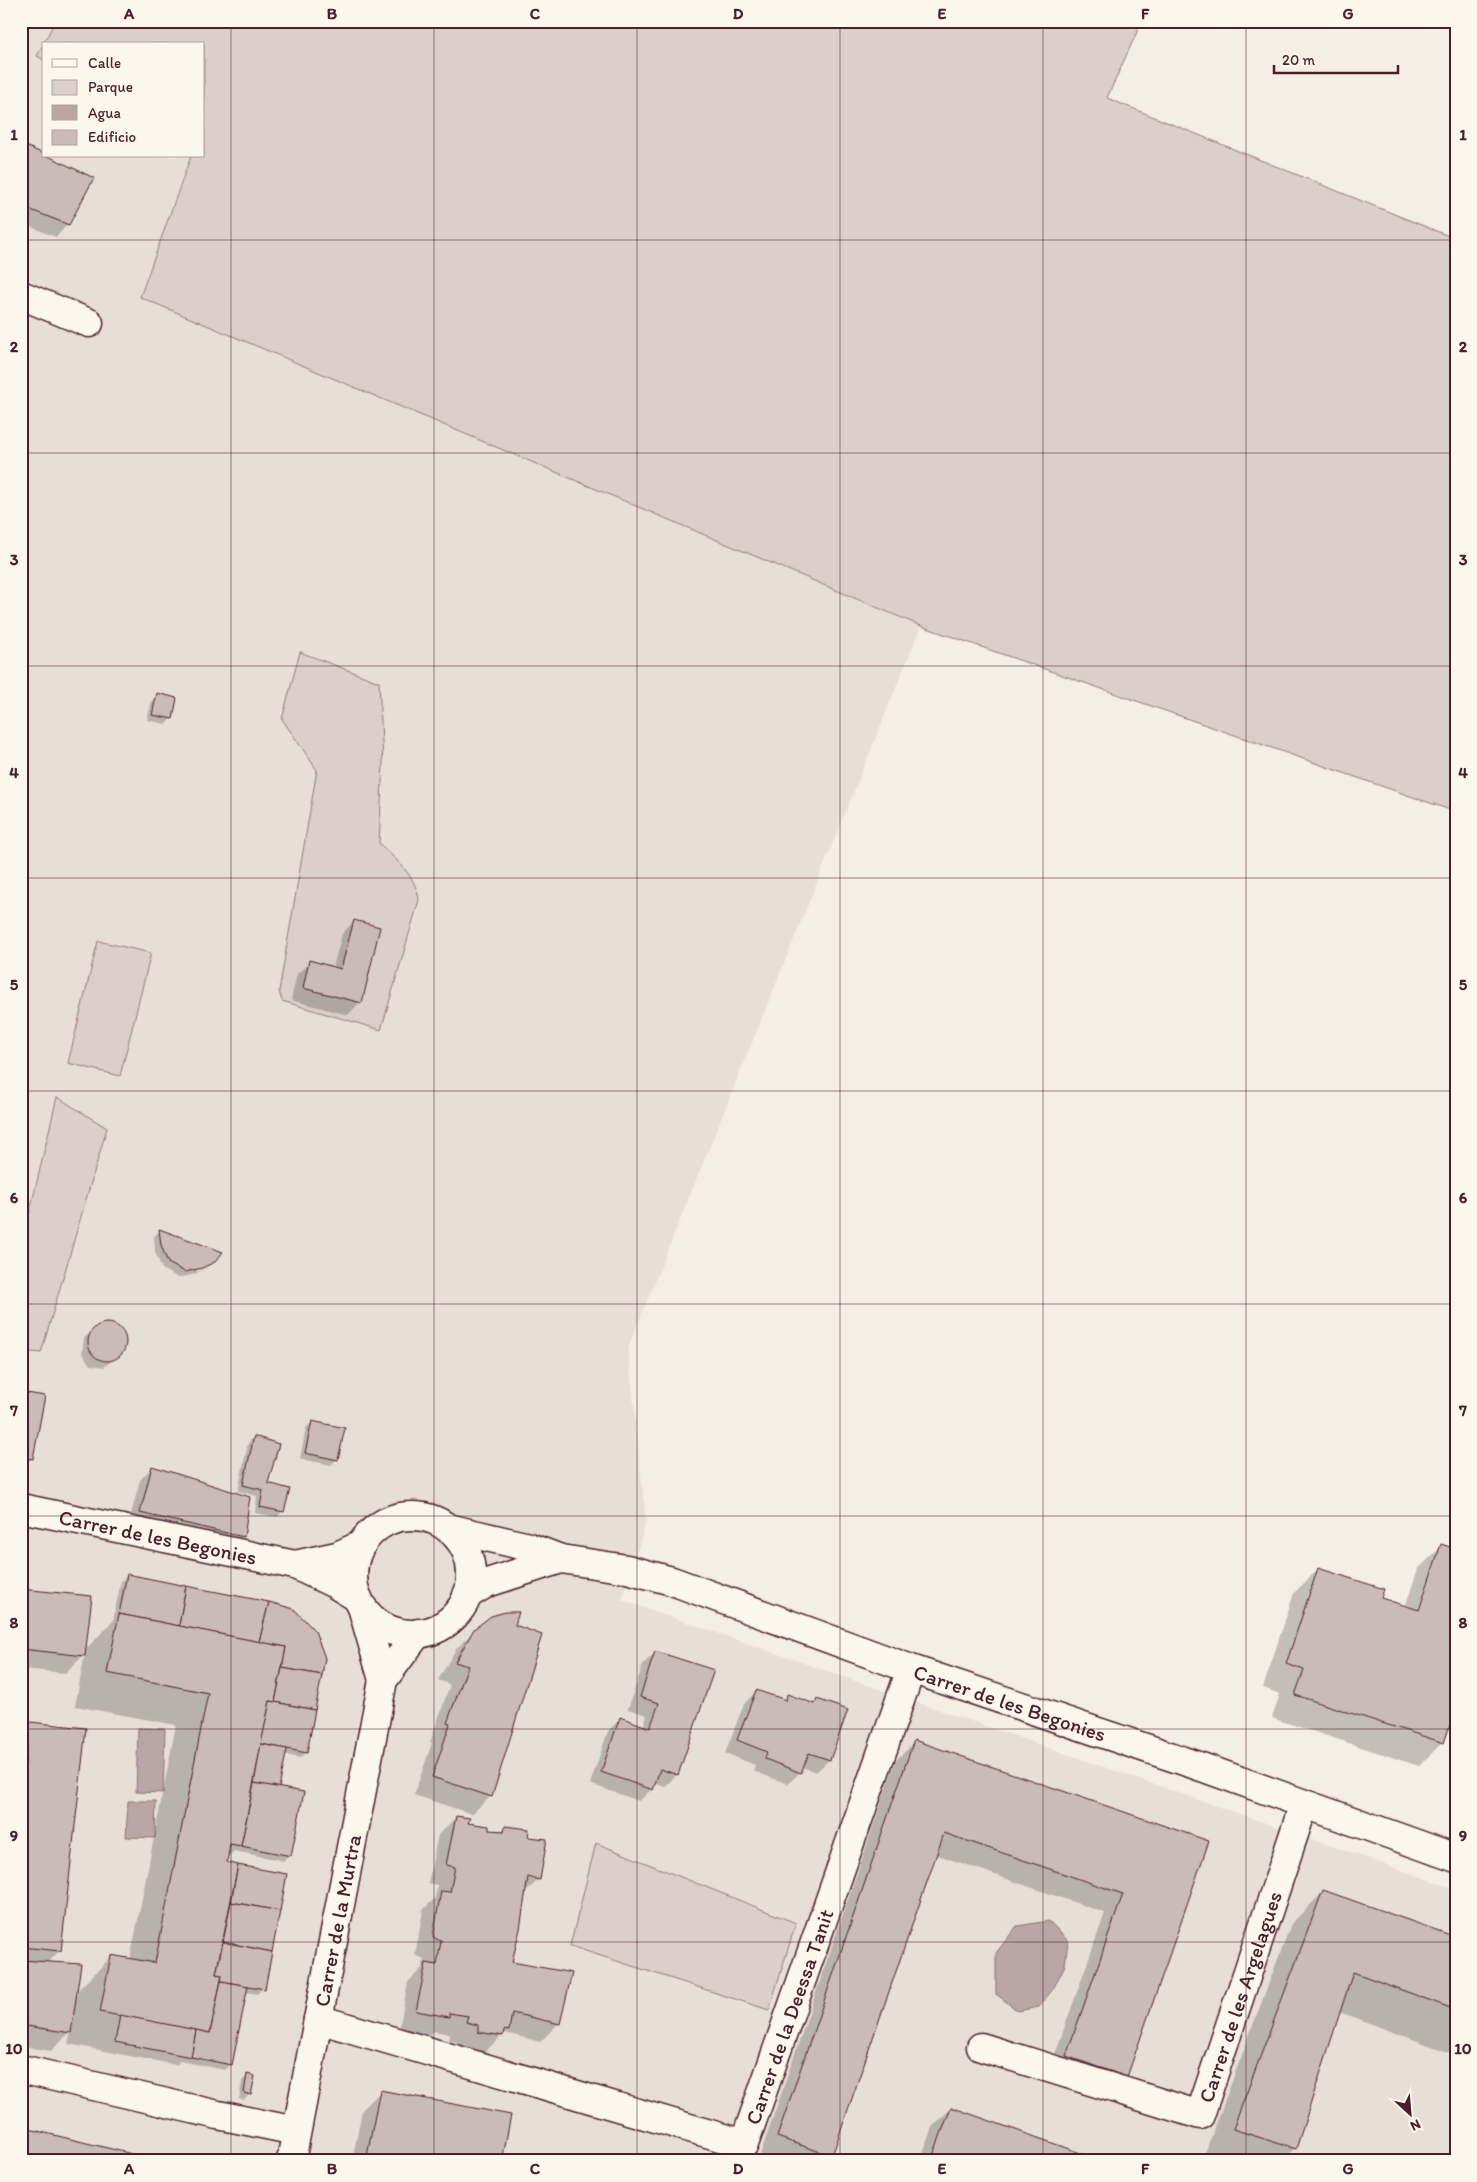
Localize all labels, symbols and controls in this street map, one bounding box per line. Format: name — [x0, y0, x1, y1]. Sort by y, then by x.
text: A — [123, 4, 135, 23]
text: B — [327, 4, 338, 23]
text: C — [530, 4, 541, 23]
text: D — [733, 4, 744, 23]
text: E — [938, 4, 947, 23]
text: F — [1141, 4, 1150, 23]
text: G — [1342, 4, 1354, 23]
legend — [42, 42, 205, 158]
scale bar — [1274, 42, 1398, 74]
text: 20 m — [1282, 51, 1316, 69]
text: Calle — [88, 54, 121, 72]
text: Parque — [88, 78, 133, 96]
text: Agua — [88, 104, 122, 122]
text: 1 — [10, 125, 18, 144]
text: 1 — [1459, 125, 1467, 144]
text: Edificio — [88, 128, 136, 146]
text: 2 — [10, 337, 19, 356]
text: 2 — [1459, 337, 1468, 356]
text: 3 — [10, 550, 19, 569]
text: 3 — [1459, 550, 1468, 569]
text: 4 — [9, 763, 19, 782]
text: 4 — [1458, 763, 1468, 782]
text: 5 — [10, 975, 19, 994]
text: 5 — [1459, 975, 1468, 994]
text: 6 — [10, 1188, 19, 1207]
text: 6 — [1459, 1188, 1468, 1207]
text: 7 — [9, 1401, 18, 1420]
text: 7 — [1458, 1401, 1467, 1420]
street label: Carrer de les Begonies — [57, 1504, 259, 1569]
text: 8 — [10, 1613, 19, 1632]
text: 8 — [1459, 1613, 1468, 1632]
street label: Carrer de les Begonies — [911, 1658, 1110, 1746]
text: 9 — [10, 1826, 18, 1845]
text: 9 — [1459, 1826, 1467, 1845]
street label: Carrer de la Murtra — [308, 1832, 366, 2009]
street label: Carrer de les Argelagues — [1193, 1888, 1287, 2106]
street label: Carrer de la Deessa Tanit — [739, 1905, 838, 2128]
text: 10 — [5, 2039, 23, 2058]
text: 10 — [1454, 2039, 1472, 2058]
north arrow — [1384, 2090, 1434, 2140]
text: N — [1408, 2116, 1423, 2135]
text: A — [123, 2159, 135, 2178]
text: B — [327, 2159, 338, 2178]
text: C — [530, 2159, 541, 2178]
text: D — [733, 2159, 744, 2178]
text: E — [938, 2159, 947, 2178]
text: F — [1141, 2159, 1150, 2178]
text: G — [1342, 2159, 1354, 2178]

